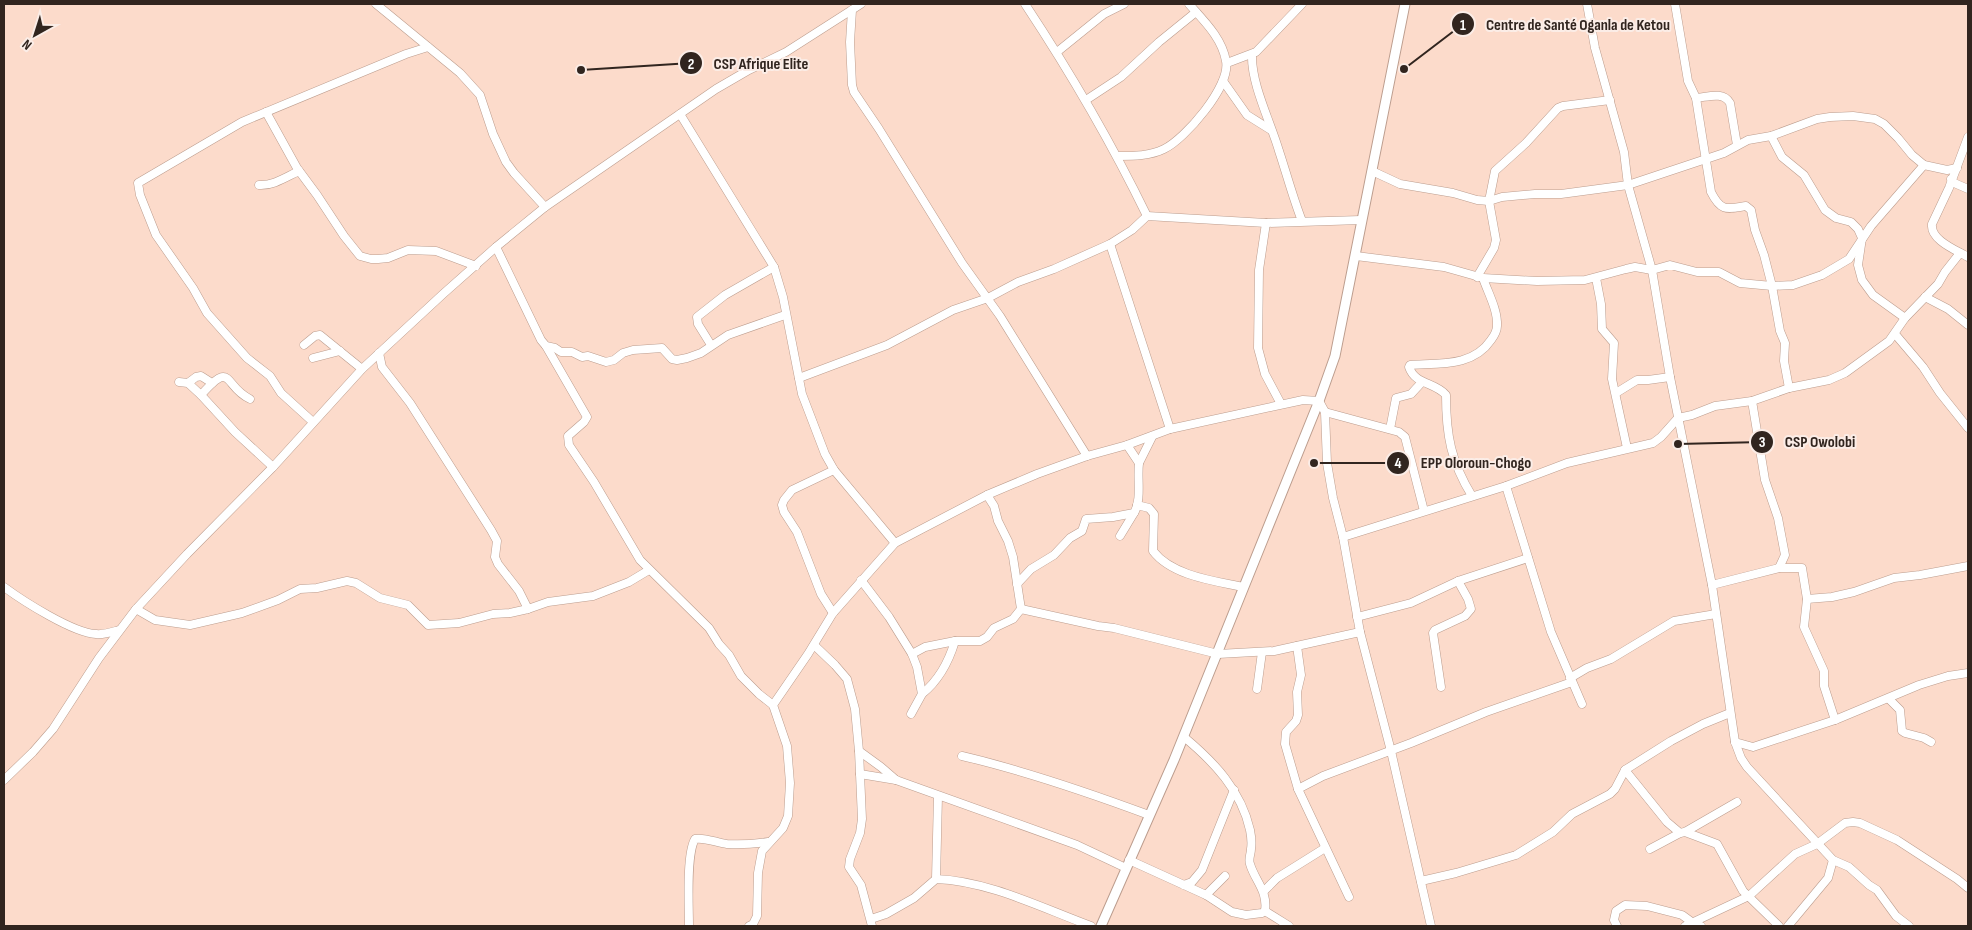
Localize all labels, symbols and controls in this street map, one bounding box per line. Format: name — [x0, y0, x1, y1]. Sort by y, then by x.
callout: Centre de Santé Oganla de Ketou — [1451, 9, 1680, 40]
north arrow — [10, 10, 60, 60]
text: 1 — [1460, 16, 1466, 35]
text: Centre de Santé Oganla de Ketou — [1486, 16, 1670, 35]
text: N — [19, 36, 35, 54]
callout: CSP Afrique Elite — [678, 48, 818, 79]
text: 2 — [688, 55, 694, 74]
text: CSP Afrique Elite — [714, 55, 809, 74]
callout: CSP Owolobi — [1749, 426, 1865, 457]
text: 3 — [1759, 433, 1766, 452]
text: CSP Owolobi — [1785, 433, 1855, 452]
callout: EPP Oloroun-Chogo — [1386, 447, 1541, 478]
text: 4 — [1395, 454, 1402, 473]
text: EPP Oloroun-Chogo — [1421, 454, 1531, 473]

